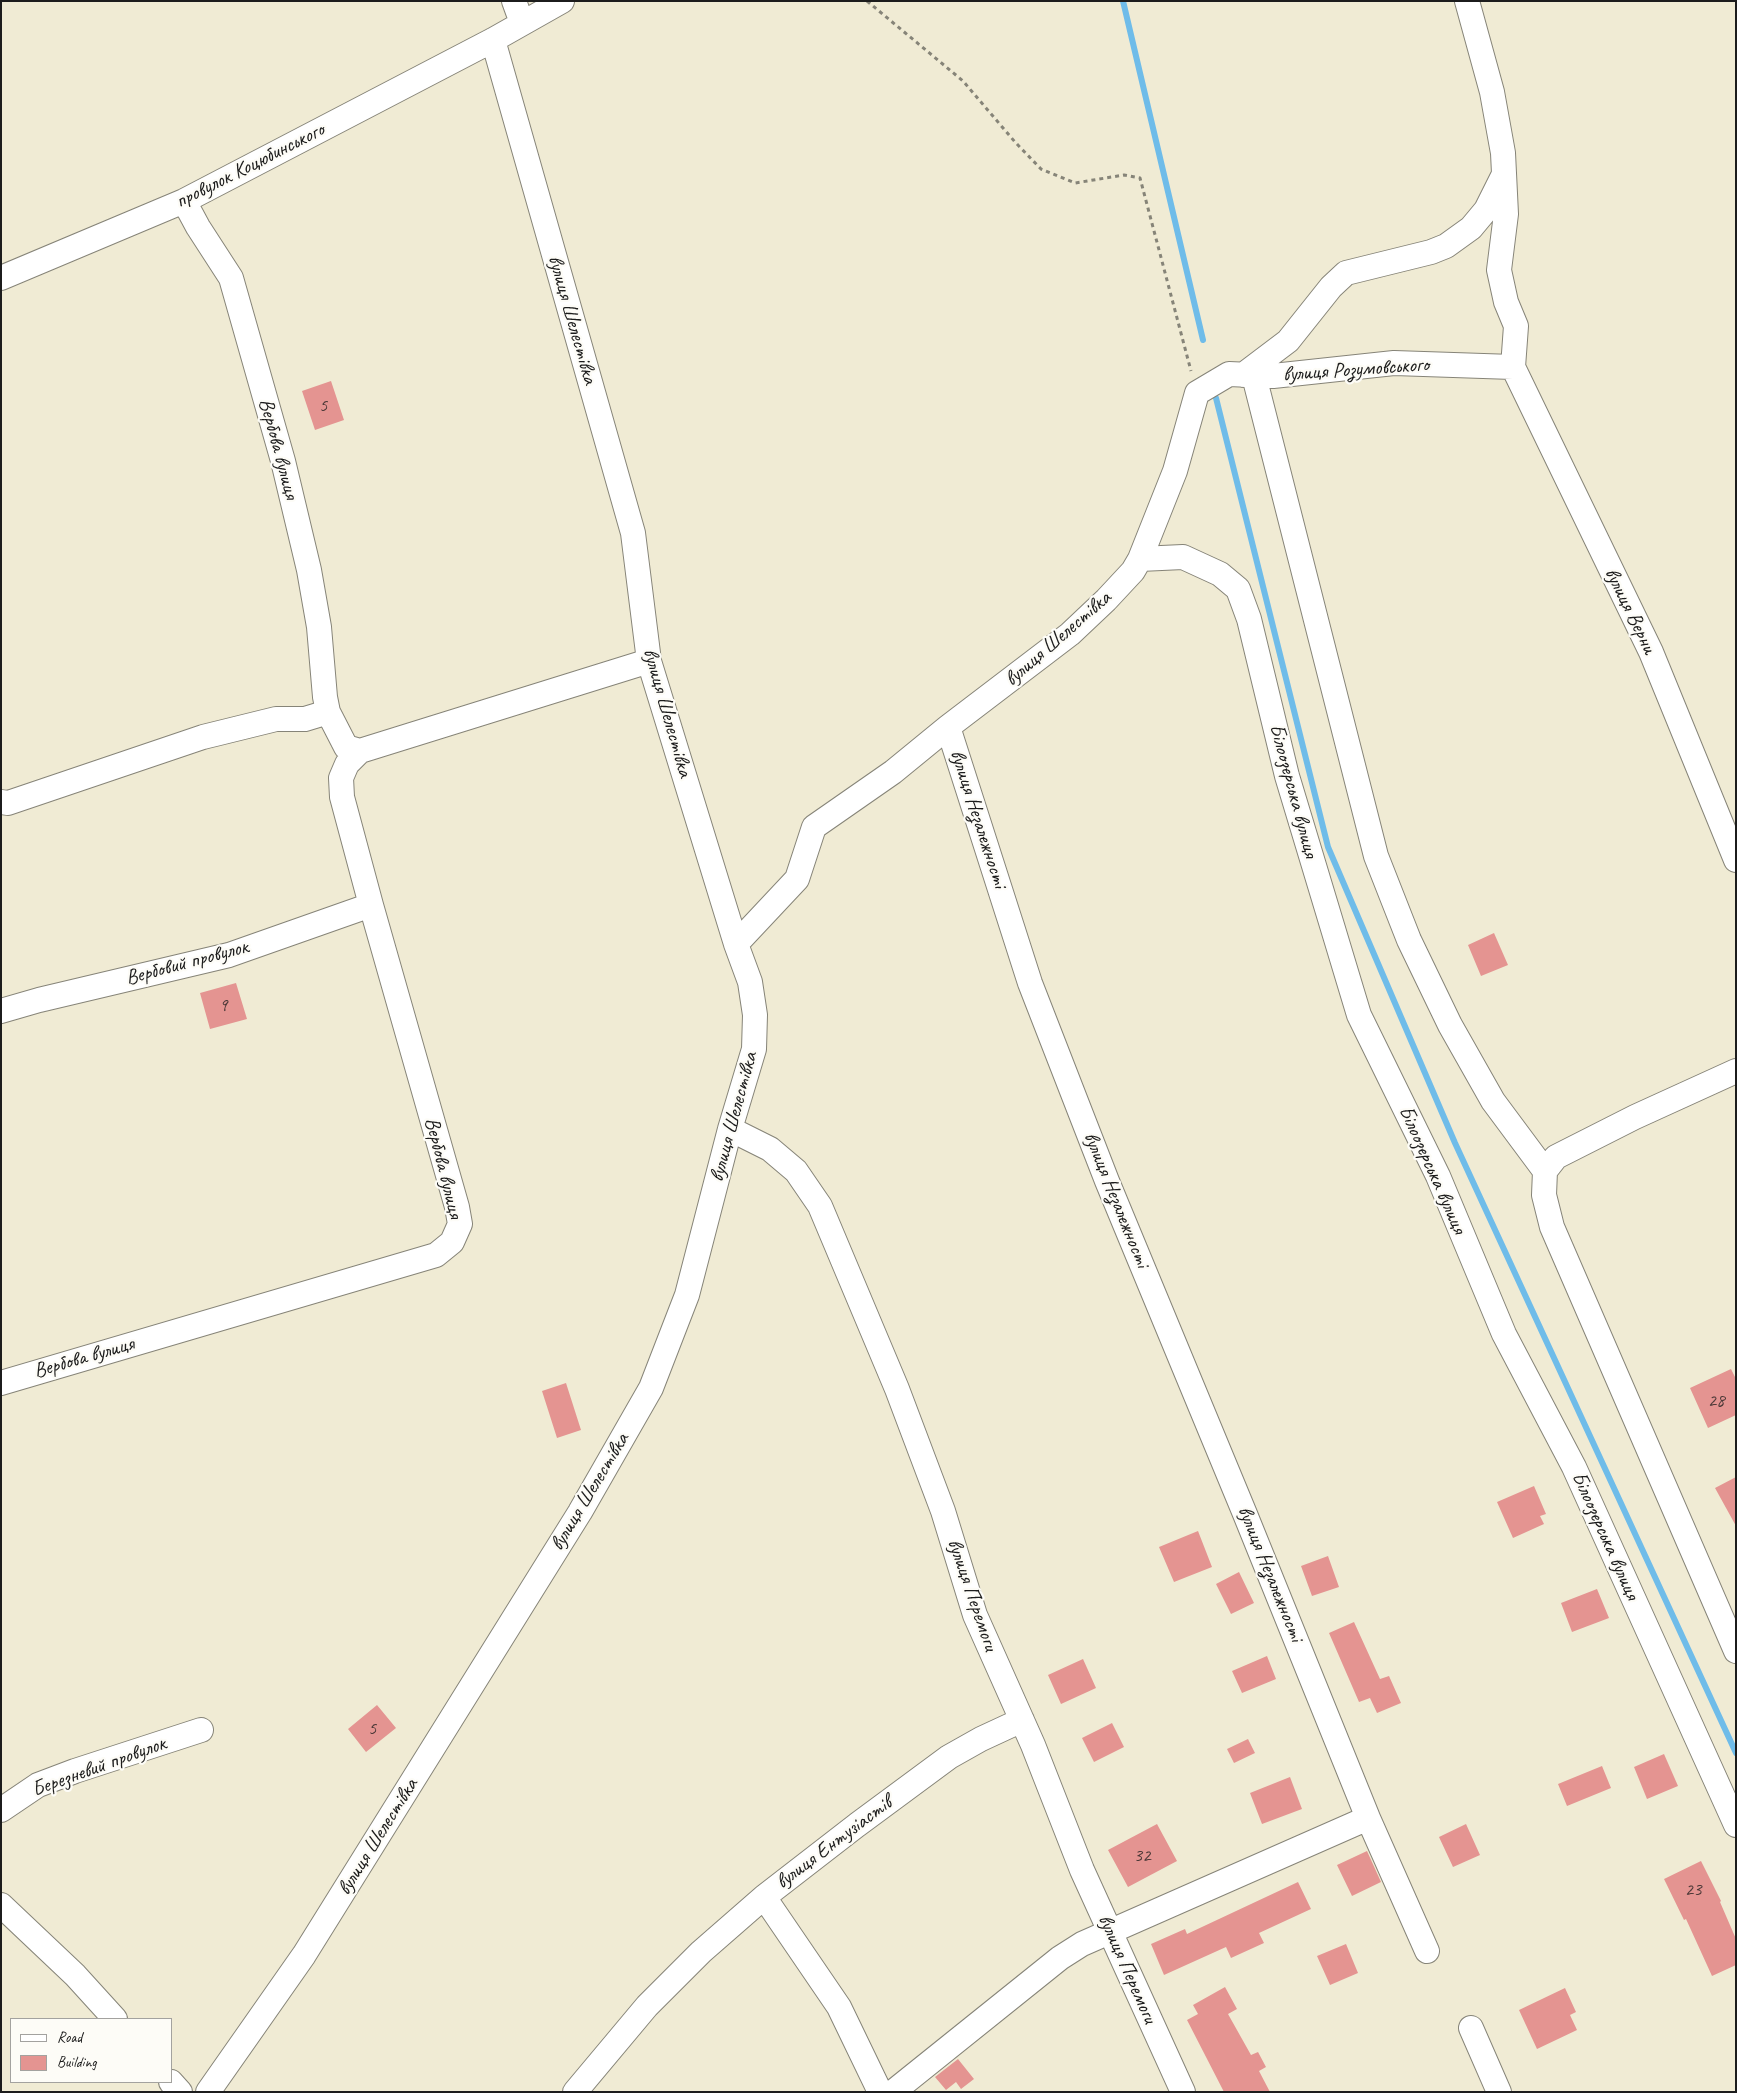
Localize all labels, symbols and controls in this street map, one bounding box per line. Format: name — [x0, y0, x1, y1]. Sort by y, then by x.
street label: провулок Коцюбинського — [171, 118, 329, 214]
street label: вулиця Шелестівка — [542, 253, 602, 387]
street label: вулиця Розумовського — [1282, 352, 1430, 388]
house number: 5 — [319, 395, 327, 417]
street label: Вербова вулиця — [252, 396, 304, 502]
street label: вулиця Верни — [1598, 564, 1662, 658]
street label: вулиця Шелестівка — [1000, 586, 1116, 692]
street label: вулиця Шелестівка — [637, 646, 697, 780]
street label: Білоозерська вулиця — [1263, 721, 1323, 861]
street label: вулиця Незалежності — [944, 747, 1012, 891]
street label: Вербовий провулок — [123, 935, 251, 991]
house number: 9 — [219, 995, 227, 1017]
street label: вулиця Шелестівка — [705, 1049, 763, 1185]
street label: Білоозерська вулиця — [1393, 1102, 1471, 1238]
street label: Вербова вулиця — [418, 1115, 468, 1221]
street label: вулиця Незалежності — [1077, 1129, 1155, 1271]
street label: Вербова вулиця — [31, 1332, 137, 1384]
house number: 28 — [1707, 1390, 1725, 1412]
street label: вулиця Шелестівка — [545, 1429, 635, 1555]
street label: Білоозерська вулиця — [1566, 1468, 1644, 1604]
street label: вулиця Незалежності — [1231, 1503, 1309, 1645]
street label: вулиця Перемоги — [941, 1536, 1003, 1654]
house number: 5 — [368, 1718, 376, 1740]
street label: Березневий провулок — [29, 1731, 169, 1803]
street label: вулиця Шелестівка — [332, 1774, 424, 1900]
street label: вулиця Ентузіастів — [771, 1791, 897, 1895]
house number: 32 — [1133, 1845, 1151, 1867]
house number: 23 — [1684, 1879, 1702, 1901]
street label: вулиця Перемоги — [1092, 1911, 1162, 2027]
legend — [10, 2018, 172, 2083]
text: Road — [57, 2028, 82, 2047]
text: Building — [57, 2053, 96, 2072]

